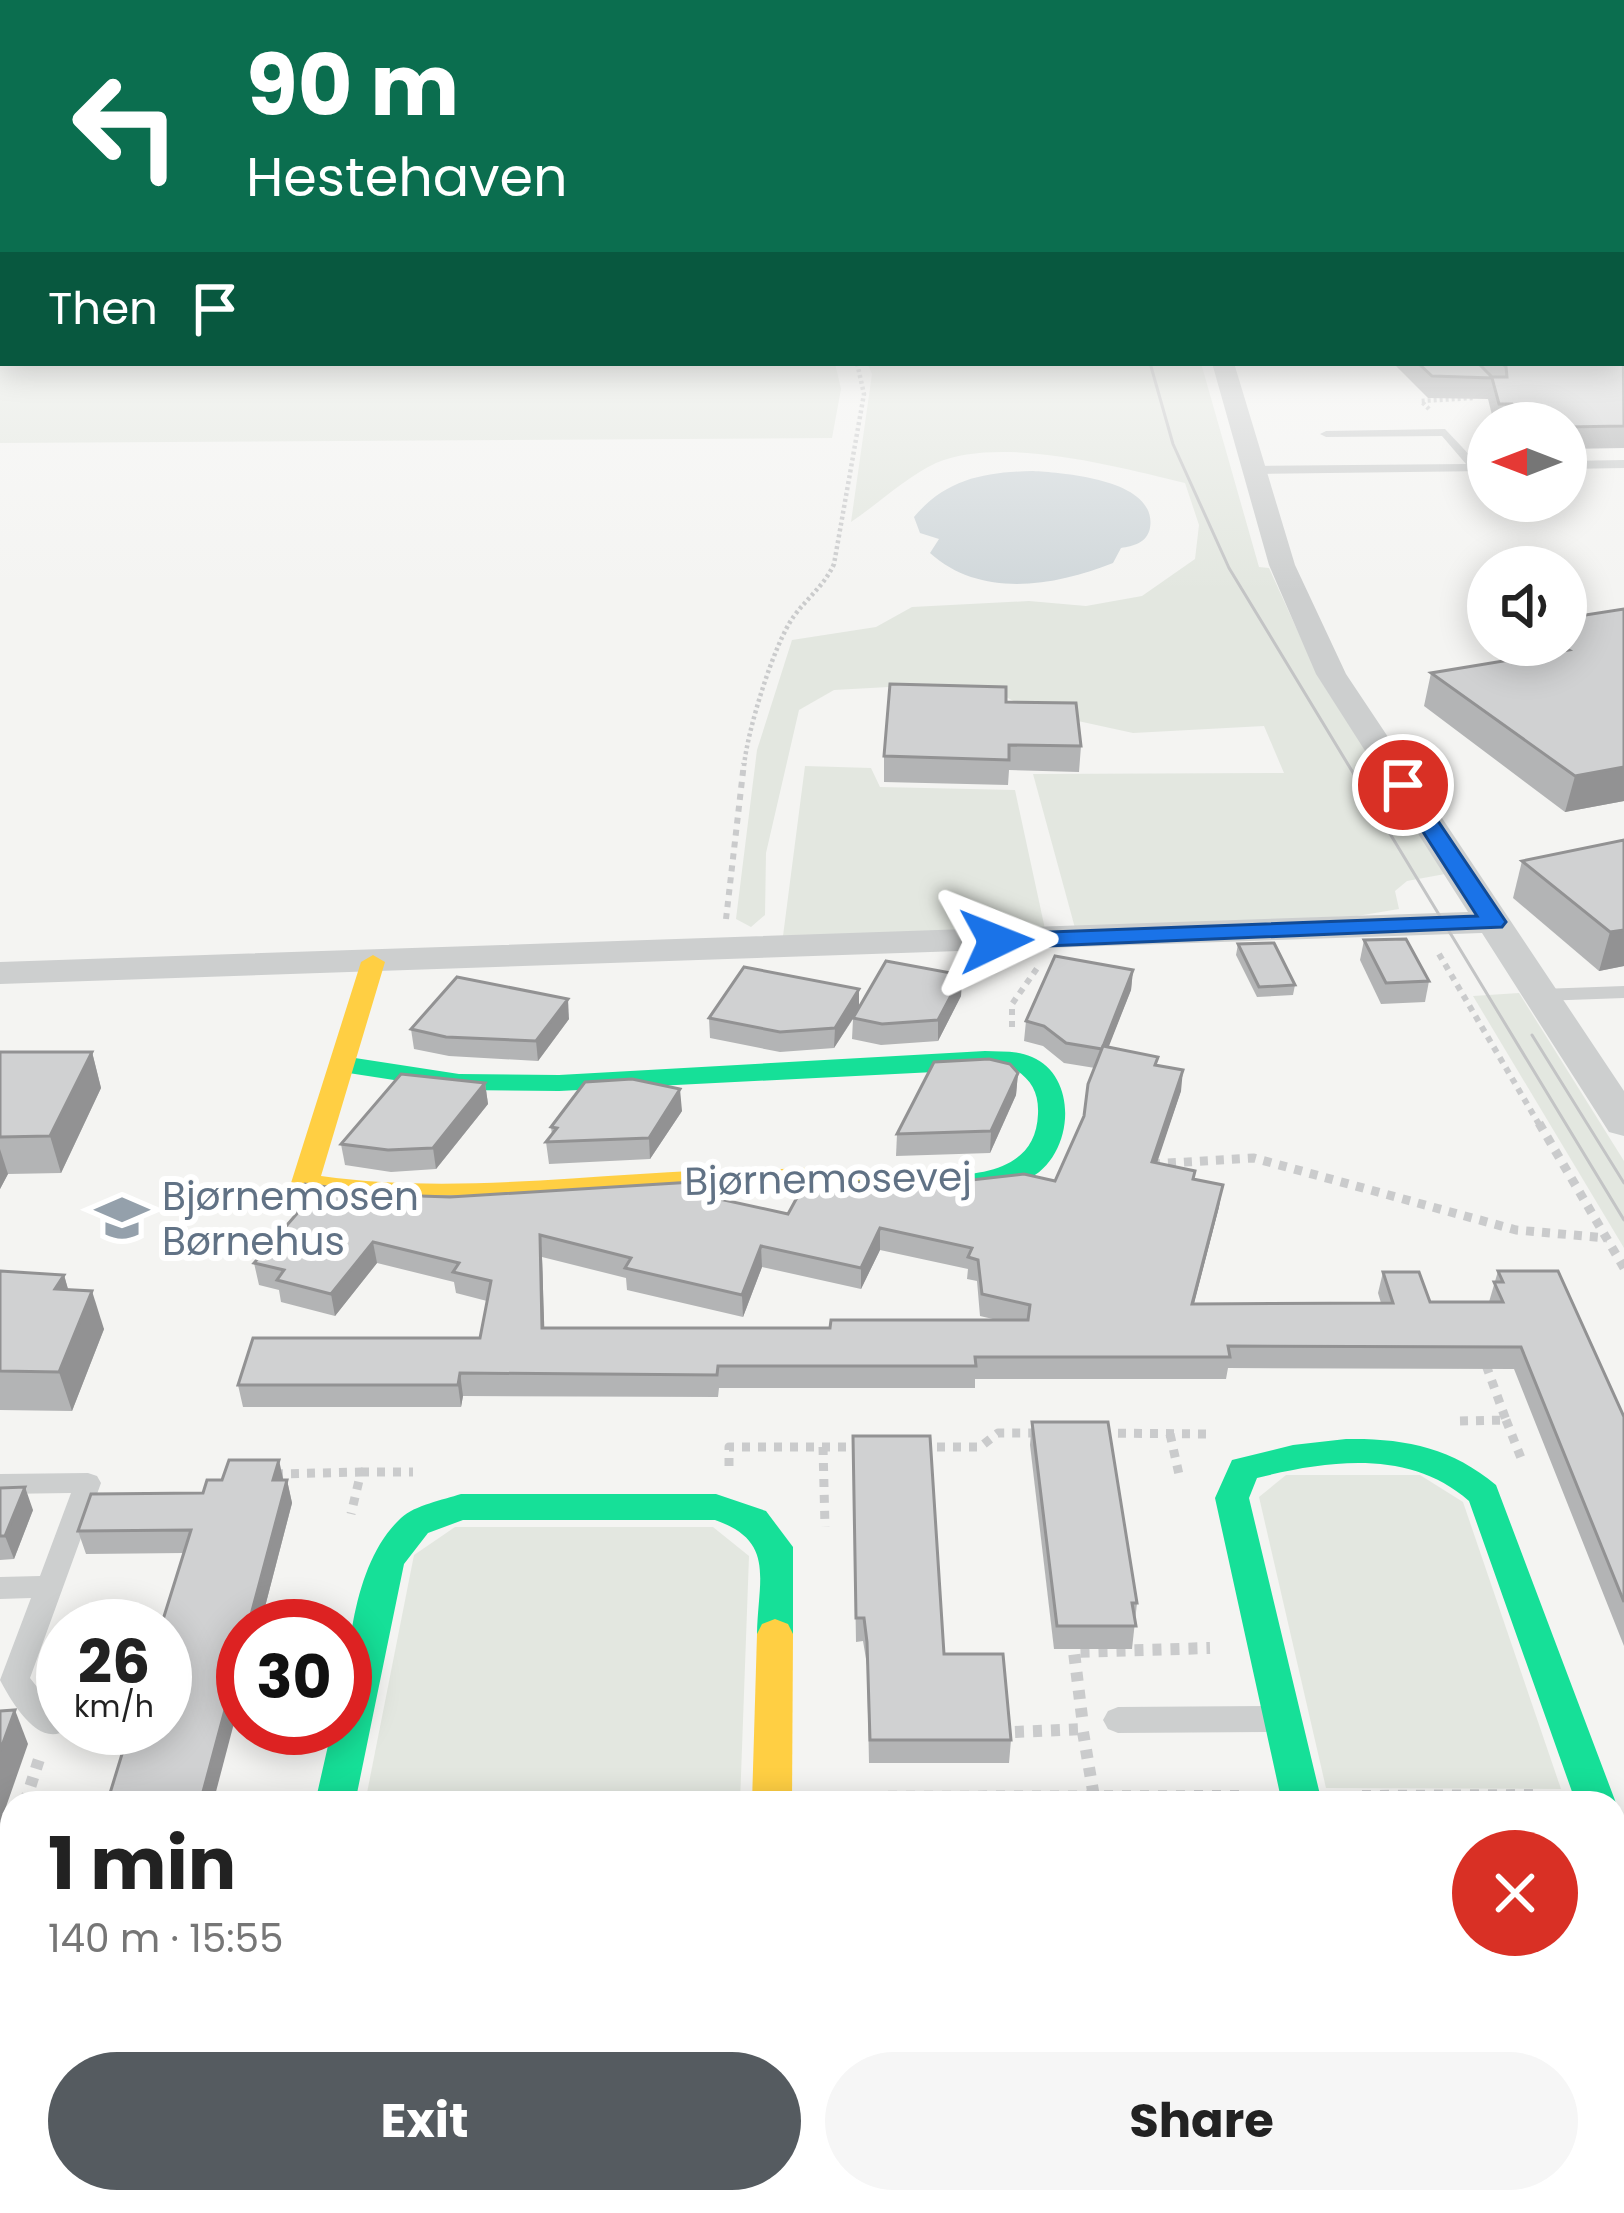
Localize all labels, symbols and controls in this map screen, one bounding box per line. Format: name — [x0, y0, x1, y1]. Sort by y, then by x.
text: 90 m — [246, 27, 459, 144]
icon: left — [48, 48, 204, 204]
text: Hestehaven — [246, 139, 568, 215]
icon: arrive — [182, 276, 248, 342]
text: Then — [48, 277, 158, 340]
north arrow — [1467, 402, 1587, 522]
map controls — [1467, 402, 1587, 666]
button: sound — [1467, 546, 1587, 666]
pin — [1352, 734, 1454, 836]
icon: arrive — [1370, 752, 1436, 818]
position arrow — [933, 878, 1059, 1004]
street label: Bjørnemosevej — [684, 1149, 972, 1209]
place label: Bjørnemosen Børnehus — [162, 1169, 419, 1269]
school or university icon: Bjørnemosen Børnehus — [93, 1189, 151, 1247]
speed limit sign: 30 — [216, 1599, 372, 1755]
text: 26 — [78, 1620, 150, 1704]
text: km/h — [74, 1685, 154, 1728]
text: 1 min — [48, 1813, 236, 1914]
button: close — [1452, 1830, 1578, 1956]
text: 140 m · 15:55 — [48, 1911, 283, 1966]
button: Exit — [48, 2052, 801, 2190]
button: Share — [825, 2052, 1578, 2190]

